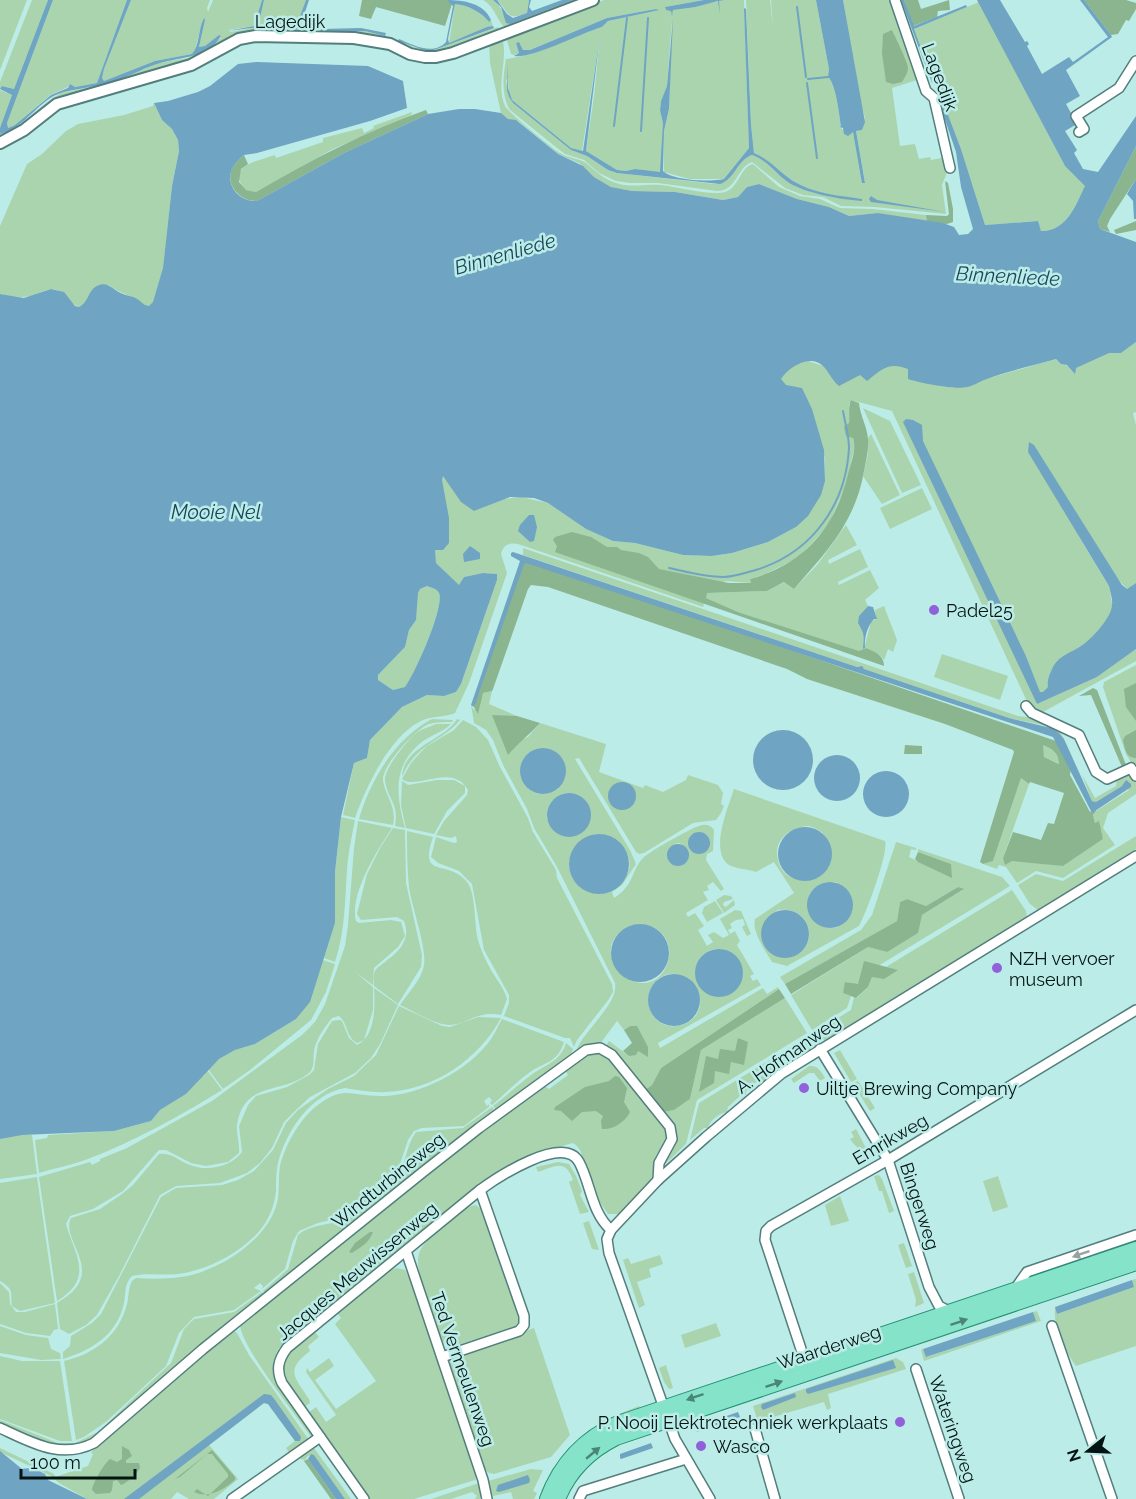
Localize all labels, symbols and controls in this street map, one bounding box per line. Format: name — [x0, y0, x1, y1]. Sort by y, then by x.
street label: Lagedijk — [255, 11, 326, 32]
street label: Lagedijk — [918, 40, 963, 114]
water label: Binnenliede — [452, 228, 559, 280]
water label: Binnenliede — [955, 261, 1061, 291]
water label: Mooie Nel — [171, 500, 261, 524]
place label: Padel25 — [946, 600, 1013, 621]
marker: Padel25 — [927, 603, 941, 617]
place label: NZH vervoer museum — [1009, 948, 1115, 990]
marker: NZH vervoer museum — [990, 961, 1004, 975]
street label: A. Hofmanweg — [732, 1010, 844, 1098]
place label: Uiltje Brewing Company — [816, 1078, 1017, 1099]
marker: Uiltje Brewing Company — [797, 1081, 811, 1095]
street label: Emrikweg — [849, 1109, 931, 1169]
street label: Windturbineweg — [327, 1128, 449, 1232]
street label: Bingerweg — [896, 1160, 944, 1252]
street label: Jacques Meuwissenweg — [272, 1198, 442, 1344]
one-way arrow — [1072, 1250, 1090, 1259]
street label: Ted Vermeulenweg — [427, 1289, 499, 1449]
one-way arrow — [950, 1317, 968, 1327]
street label: Waarderweg — [775, 1320, 883, 1374]
street label: Wateringweg — [925, 1373, 981, 1485]
one-way arrow — [765, 1379, 783, 1388]
one-way arrow — [686, 1392, 704, 1402]
place label: P. Nooij Elektrotechniek werkplaats — [598, 1412, 888, 1433]
marker: P. Nooij Elektrotechniek werkplaats — [893, 1415, 907, 1429]
north arrow — [1058, 1421, 1118, 1481]
place label: Wasco — [713, 1436, 770, 1457]
marker: Wasco — [694, 1439, 708, 1453]
scale bar — [21, 1442, 135, 1480]
one-way arrow — [585, 1447, 600, 1460]
text: N — [1063, 1447, 1085, 1464]
text: 100 m — [30, 1452, 81, 1473]

